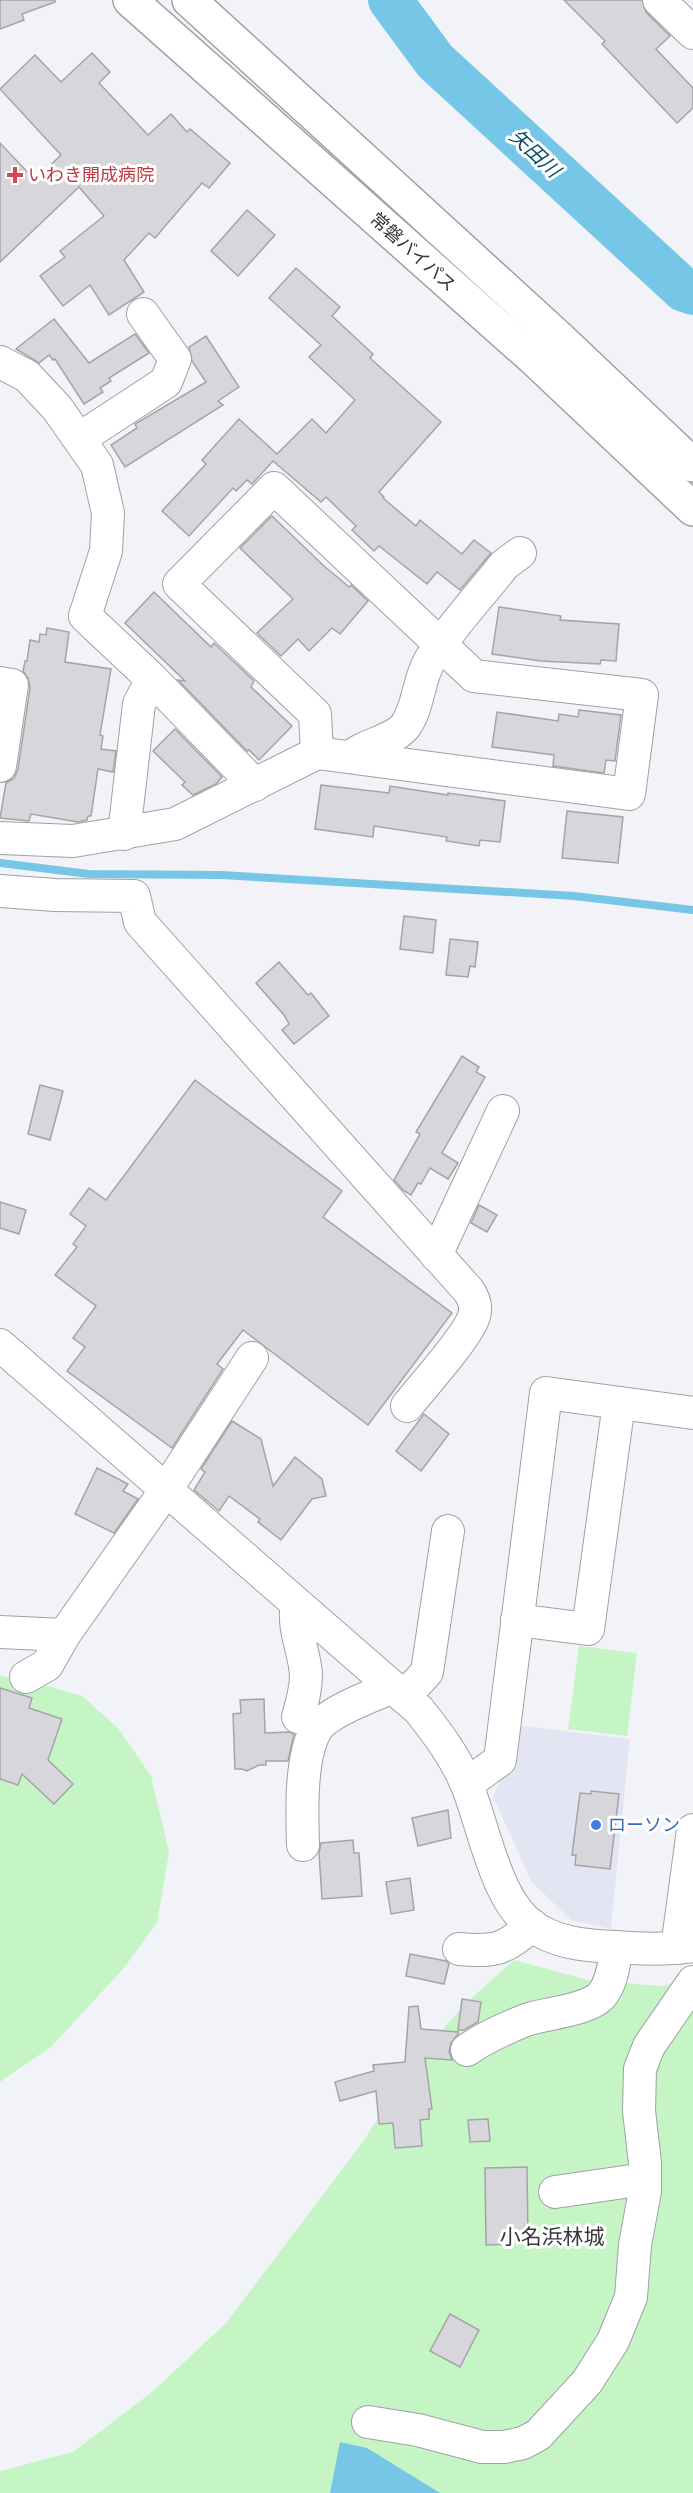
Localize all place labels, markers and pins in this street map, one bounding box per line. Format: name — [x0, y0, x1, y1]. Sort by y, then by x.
place label: いわき開成病院 — [28, 164, 154, 186]
marker: いわき開成病院 — [6, 166, 24, 184]
place label: ローソン — [608, 1814, 680, 1836]
marker: ローソン — [589, 1818, 603, 1832]

